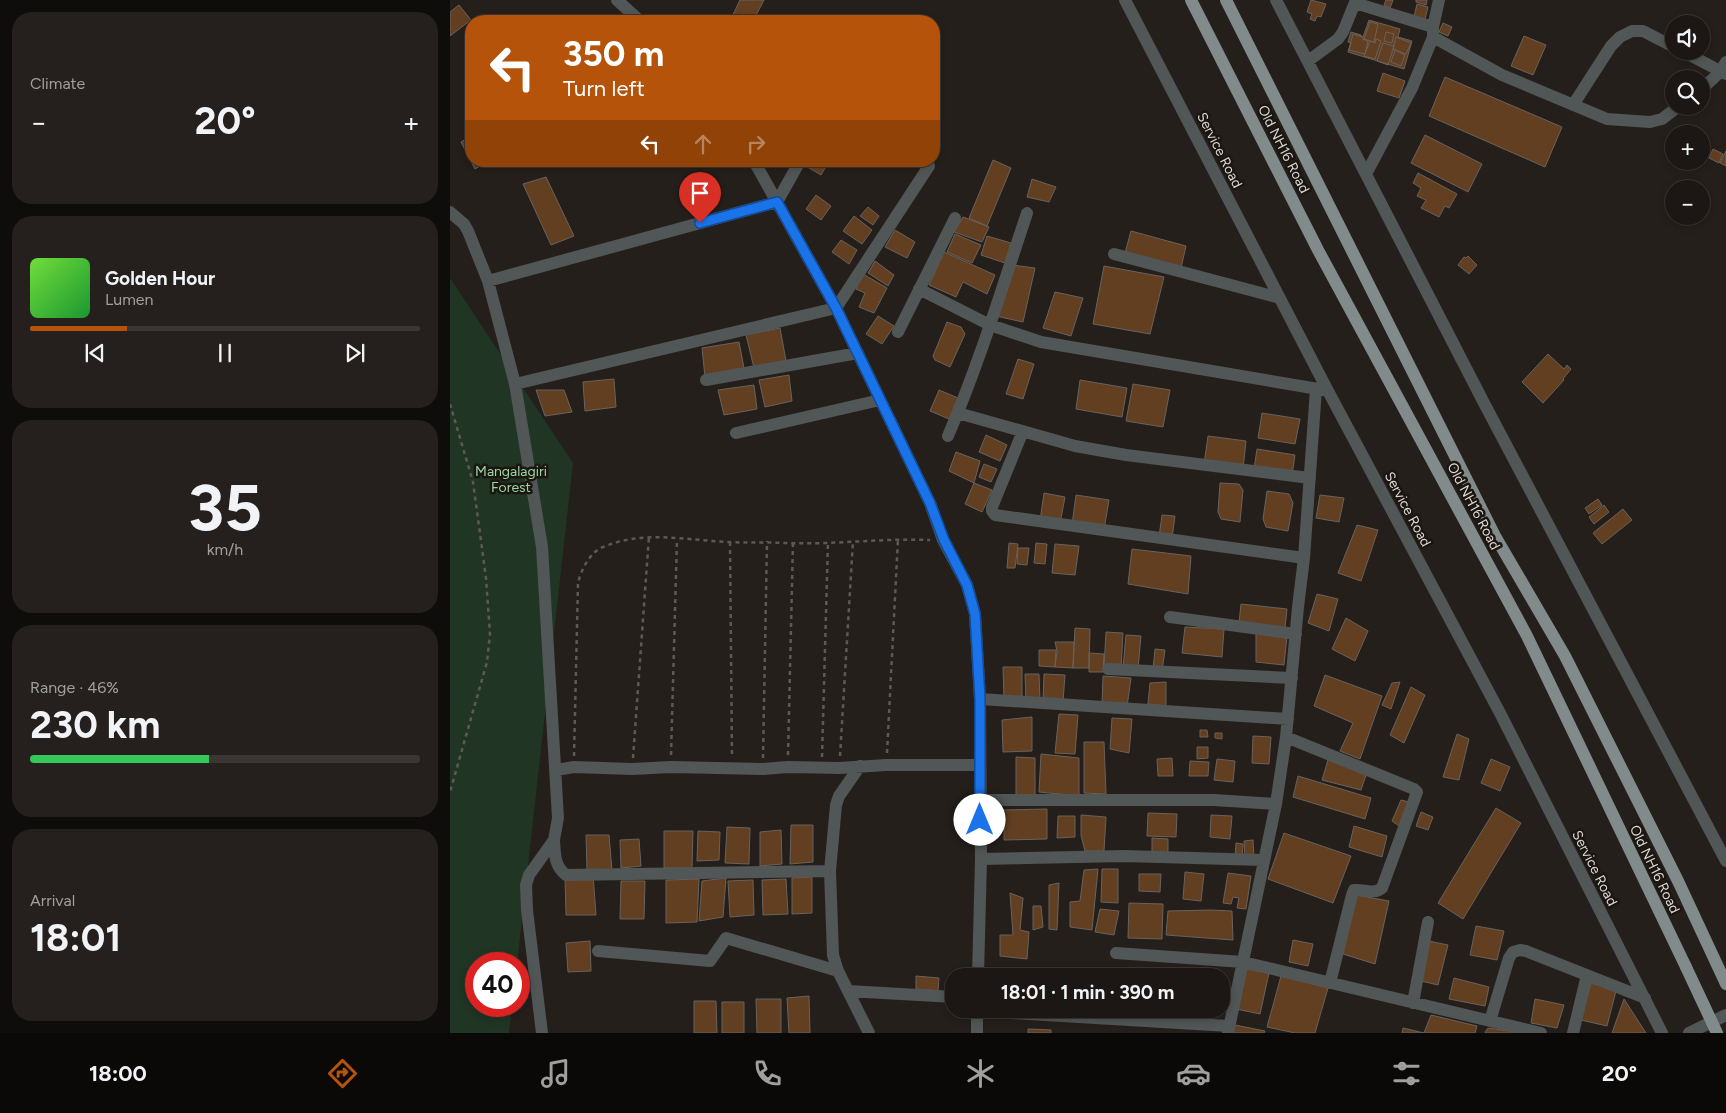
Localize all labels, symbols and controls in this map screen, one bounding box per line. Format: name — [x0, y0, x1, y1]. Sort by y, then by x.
map controls — [1665, 15, 1710, 225]
button: sound — [1665, 15, 1710, 60]
text: 350 m — [563, 33, 664, 75]
icon: left — [480, 35, 545, 100]
button: search — [1665, 70, 1710, 115]
text: Climate — [30, 74, 85, 93]
text: Turn left — [563, 75, 645, 102]
text: 20° — [195, 98, 256, 144]
street label: Old NH16 Road — [1254, 102, 1313, 196]
text: − — [30, 105, 47, 139]
text: + — [403, 105, 420, 139]
street label: Service Road — [1193, 110, 1246, 191]
button: + — [1665, 125, 1710, 170]
icon: left — [636, 130, 664, 158]
icon: ahead — [689, 130, 717, 158]
icon: right — [742, 130, 770, 158]
pin — [679, 172, 721, 223]
icon: arrive — [686, 179, 714, 207]
button: − — [1665, 180, 1710, 225]
text: Golden Hour — [105, 267, 215, 290]
text: Lumen — [105, 290, 154, 309]
icon: previous — [81, 339, 109, 367]
icon: pause — [211, 339, 239, 367]
icon: next — [341, 339, 369, 367]
street label: Old NH16 Road — [1443, 460, 1504, 553]
park label: Mangalagiri Forest — [475, 463, 547, 496]
text: 35 — [188, 468, 262, 546]
street label: Service Road — [1381, 469, 1434, 550]
text: km/h — [207, 540, 243, 559]
text: Range · 46% — [30, 678, 119, 697]
text: 230 km — [30, 702, 160, 748]
position arrow — [953, 793, 1005, 845]
street label: Old NH16 Road — [1626, 822, 1683, 916]
street label: Service Road — [1568, 828, 1621, 909]
text: Arrival — [30, 891, 75, 910]
text: 18:01 — [30, 915, 121, 961]
speed limit sign: 40 — [465, 952, 530, 1017]
text: 18:01 · 1 min · 390 m — [1001, 981, 1174, 1004]
icon: directions — [325, 1056, 360, 1091]
icon: music — [538, 1056, 573, 1091]
icon: phone — [750, 1056, 785, 1091]
icon: climate — [963, 1056, 998, 1091]
icon: car — [1176, 1056, 1211, 1091]
icon: filters — [1389, 1056, 1424, 1091]
text: 18:00 — [89, 1060, 147, 1087]
text: 20° — [1602, 1060, 1637, 1087]

